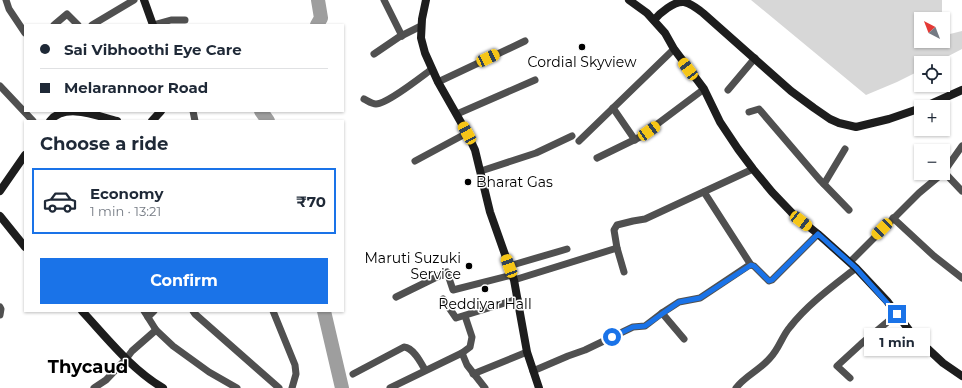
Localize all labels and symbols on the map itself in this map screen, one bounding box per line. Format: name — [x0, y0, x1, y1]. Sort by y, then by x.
north arrow — [914, 12, 950, 48]
marker: Cordial Skyview — [577, 42, 587, 52]
car — [475, 47, 501, 69]
place label: Cordial Skyview — [528, 53, 637, 71]
car — [676, 56, 700, 82]
car — [636, 119, 662, 143]
car — [456, 120, 478, 146]
place label: Bharat Gas — [476, 173, 553, 191]
marker: Bharat Gas — [463, 177, 473, 187]
car — [788, 209, 814, 233]
car — [869, 216, 895, 242]
place label: Maruti Suzuki Service — [365, 249, 461, 283]
car — [499, 253, 519, 279]
marker: Maruti Suzuki Service — [464, 261, 474, 271]
marker: Reddiyar Hall — [480, 284, 490, 294]
place label: Reddiyar Hall — [438, 295, 532, 313]
route end — [888, 305, 906, 323]
route start — [603, 328, 621, 346]
callout: 1 min — [864, 328, 930, 356]
district label: Thycaud — [48, 356, 128, 378]

